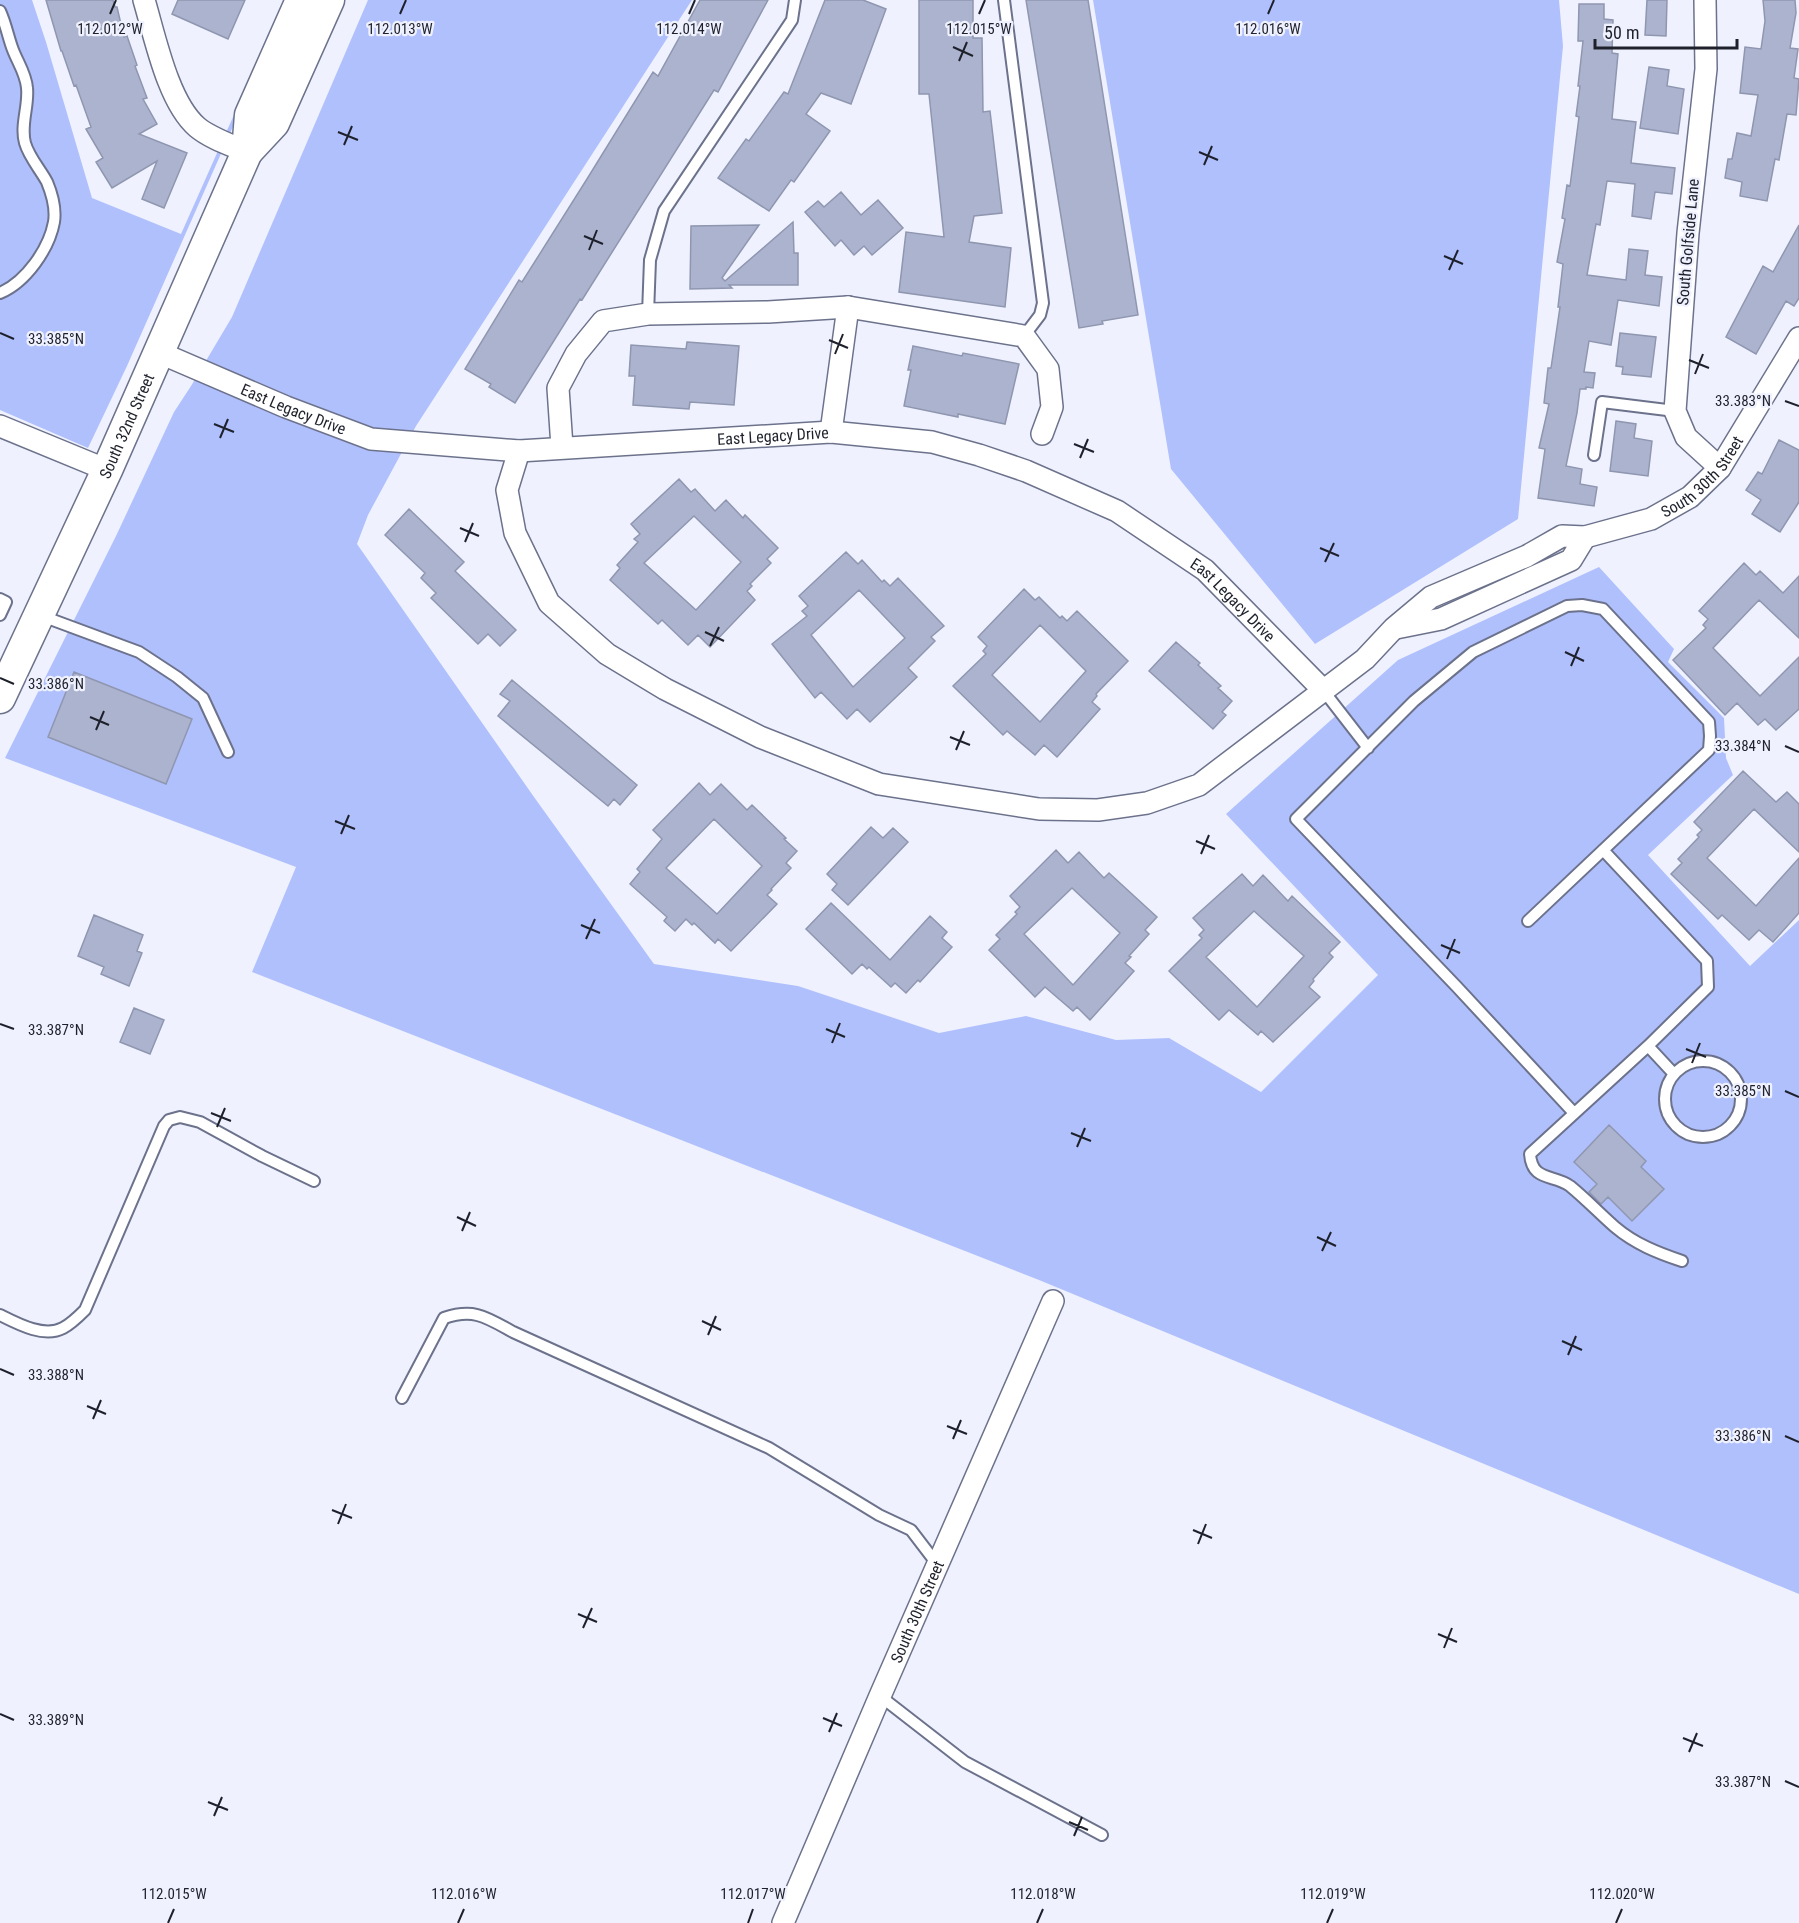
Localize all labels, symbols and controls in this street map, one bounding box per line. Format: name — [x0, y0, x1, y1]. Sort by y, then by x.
scale bar — [1595, 12, 1738, 50]
text: 112.012°W — [77, 20, 143, 38]
text: 112.013°W — [367, 20, 433, 38]
text: 112.014°W — [656, 20, 722, 38]
text: 112.015°W — [946, 20, 1012, 38]
text: 112.016°W — [1235, 20, 1301, 38]
text: 50 m — [1604, 22, 1639, 43]
street label: South Golfside Lane — [1673, 178, 1703, 306]
text: 33.385°N — [28, 330, 84, 348]
street label: South 32nd Street — [95, 370, 158, 482]
street label: East Legacy Drive — [238, 379, 349, 438]
text: 33.383°N — [1715, 392, 1771, 410]
street label: East Legacy Drive — [717, 423, 829, 448]
street label: South 30th Street — [1657, 432, 1747, 521]
street label: East Legacy Drive — [1187, 554, 1279, 645]
text: 33.386°N — [28, 675, 84, 693]
text: 33.384°N — [1715, 737, 1771, 755]
text: 33.387°N — [28, 1021, 84, 1039]
text: 33.385°N — [1715, 1082, 1771, 1100]
text: 33.388°N — [28, 1366, 84, 1384]
text: 33.386°N — [1715, 1427, 1771, 1445]
street label: South 30th Street — [886, 1557, 948, 1666]
text: 33.389°N — [28, 1711, 84, 1729]
text: 33.387°N — [1715, 1773, 1771, 1791]
text: 112.015°W — [141, 1885, 207, 1903]
text: 112.016°W — [431, 1885, 497, 1903]
text: 112.017°W — [720, 1885, 786, 1903]
text: 112.018°W — [1010, 1885, 1076, 1903]
text: 112.019°W — [1300, 1885, 1366, 1903]
text: 112.020°W — [1589, 1885, 1655, 1903]

